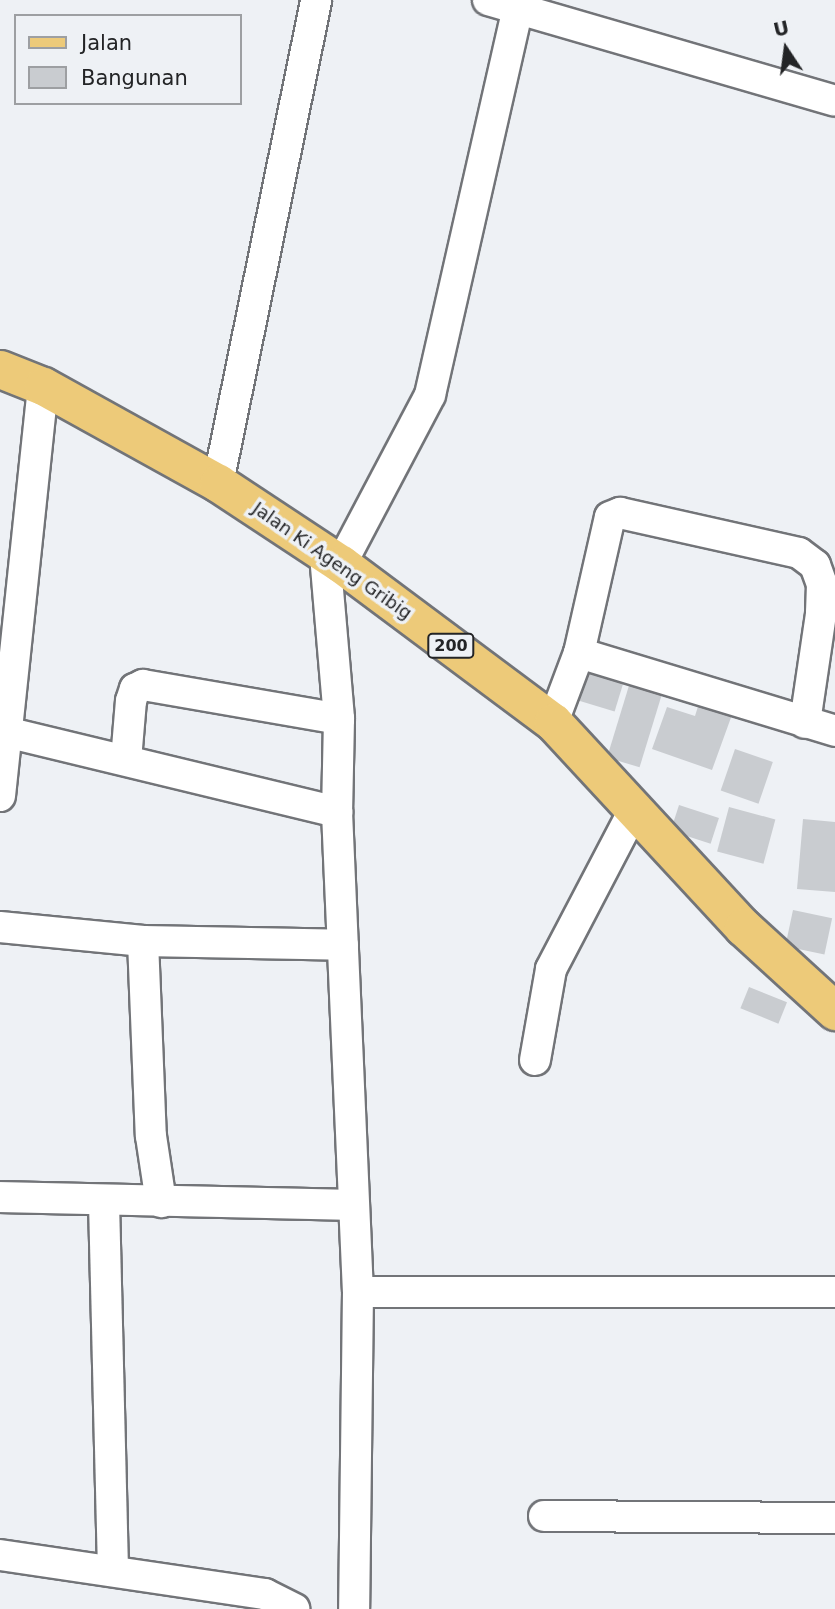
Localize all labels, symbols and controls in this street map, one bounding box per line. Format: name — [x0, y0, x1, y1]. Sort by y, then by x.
legend — [14, 14, 242, 105]
north arrow — [751, 14, 821, 84]
text: U — [771, 16, 791, 41]
text: Jalan — [81, 31, 132, 55]
text: Bangunan — [81, 66, 188, 90]
street label: Jalan Ki Ageng Gribig — [248, 498, 416, 624]
road number: 200 — [426, 634, 476, 659]

